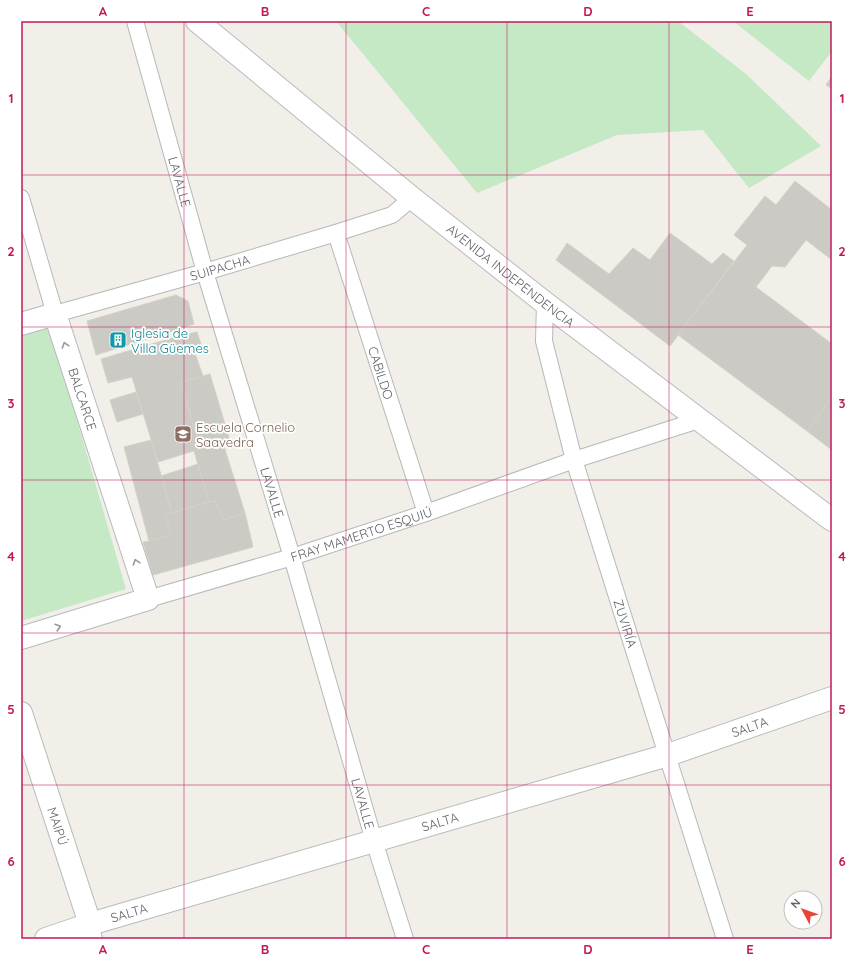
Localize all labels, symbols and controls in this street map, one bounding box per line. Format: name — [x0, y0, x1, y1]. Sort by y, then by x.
text: A — [99, 3, 108, 19]
text: B — [261, 3, 269, 19]
text: C — [422, 3, 430, 19]
text: D — [583, 3, 593, 19]
text: E — [746, 3, 754, 19]
text: 1 — [8, 90, 14, 106]
text: 1 — [839, 90, 845, 106]
street label: LAVALLE — [165, 155, 195, 209]
street label: AVENIDA INDEPENDENCIA — [444, 221, 578, 331]
text: 2 — [7, 243, 15, 259]
text: 2 — [838, 243, 846, 259]
street label: SUIPACHA — [188, 251, 252, 284]
place label: Iglesia de Villa Güemes — [131, 325, 209, 356]
building icon: Iglesia de Villa Güemes — [108, 330, 128, 350]
one-way arrow — [62, 342, 70, 349]
street label: CABILDO — [365, 344, 397, 402]
street label: BALCARCE — [65, 366, 100, 433]
text: 3 — [8, 395, 15, 411]
text: 3 — [839, 395, 846, 411]
place label: Escuela Cornelio Saavedra — [196, 419, 295, 450]
school or university icon: Escuela Cornelio Saavedra — [173, 424, 193, 444]
street label: LAVALLE — [257, 465, 288, 520]
street label: FRAY MAMERTO ESQUIÚ — [288, 503, 434, 565]
text: 4 — [7, 548, 15, 564]
text: 4 — [838, 548, 846, 564]
one-way arrow — [132, 559, 141, 566]
street label: ZUVIRÍA — [610, 597, 641, 650]
one-way arrow — [55, 623, 62, 632]
text: 5 — [7, 701, 15, 717]
text: 5 — [838, 701, 846, 717]
street label: SALTA — [729, 713, 770, 740]
street label: LAVALLE — [348, 776, 378, 831]
street label: MAIPÚ — [44, 805, 72, 847]
street label: SALTA — [420, 809, 461, 835]
text: 6 — [7, 853, 15, 869]
text: 6 — [838, 853, 846, 869]
north arrow — [783, 890, 823, 930]
text: N — [788, 896, 803, 911]
street label: SALTA — [109, 900, 150, 926]
text: A — [99, 941, 108, 957]
text: B — [261, 941, 269, 957]
text: C — [422, 941, 430, 957]
text: D — [583, 941, 593, 957]
text: E — [746, 941, 754, 957]

